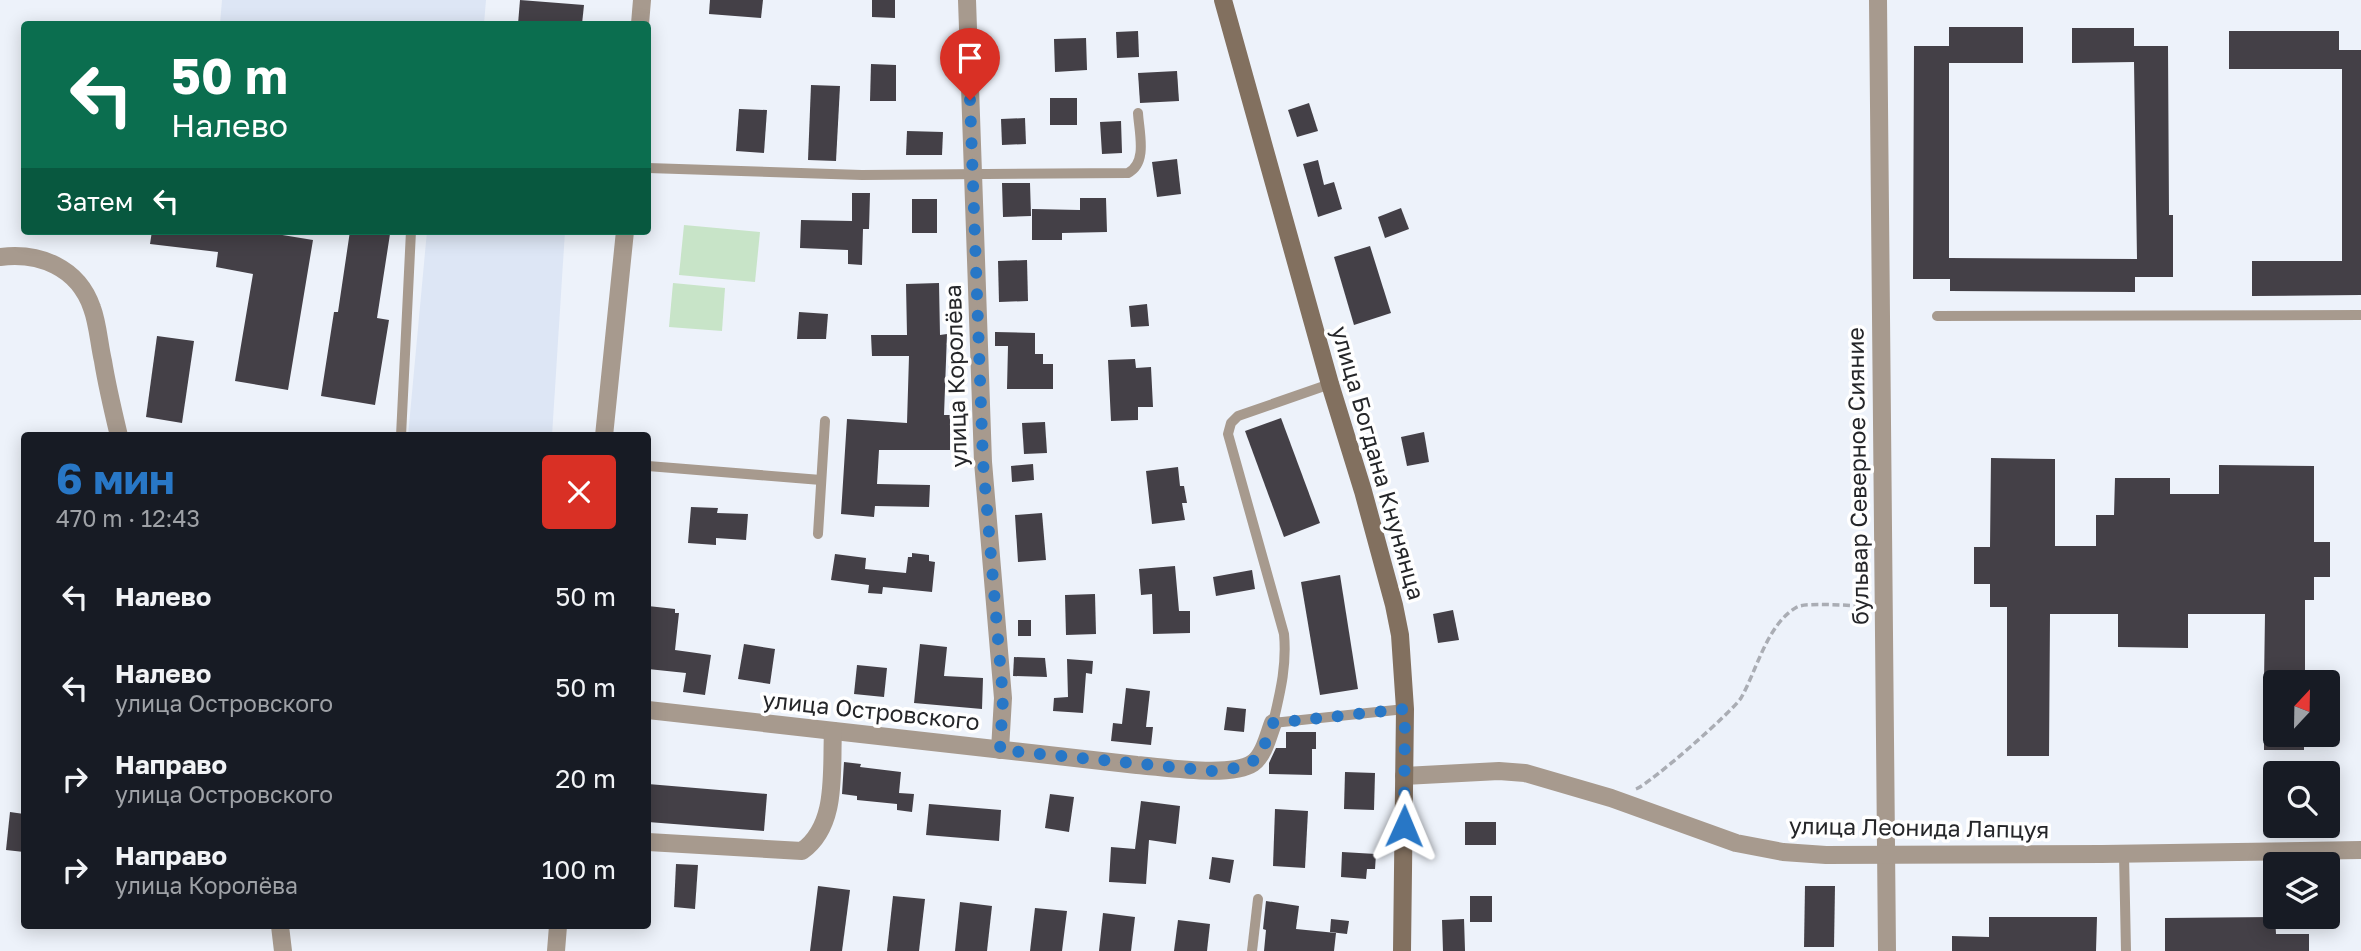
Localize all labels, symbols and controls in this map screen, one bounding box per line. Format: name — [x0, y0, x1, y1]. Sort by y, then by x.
pin — [940, 28, 1000, 100]
icon: arrive — [951, 39, 989, 77]
text: 50 m — [171, 46, 288, 105]
icon: left — [56, 49, 147, 140]
text: Налево — [171, 106, 288, 144]
icon: left — [147, 182, 185, 220]
text: Затем — [56, 186, 133, 217]
street label: улица Королёва — [938, 284, 972, 468]
street label: улица Богдана Кнунянца — [1326, 323, 1431, 603]
street label: бульвар Северное Сияние — [1840, 327, 1874, 625]
text: 6 мин — [56, 453, 175, 503]
button: close — [542, 455, 616, 529]
text: 470 m · 12:43 — [56, 504, 200, 532]
icon: left — [56, 578, 94, 616]
text: Налево — [115, 581, 211, 612]
text: 50 m — [555, 581, 616, 612]
text: Налево — [115, 658, 211, 689]
icon: left — [56, 669, 94, 707]
north arrow — [2263, 670, 2340, 747]
map controls — [2263, 670, 2340, 929]
text: 50 m — [555, 672, 616, 703]
street label: улица Островского — [761, 685, 981, 735]
text: улица Островского — [115, 689, 333, 717]
text: Направо — [115, 749, 227, 780]
icon: right — [56, 760, 94, 798]
button: search — [2263, 761, 2340, 838]
text: 20 m — [555, 763, 616, 794]
text: улица Островского — [115, 780, 333, 808]
position arrow — [1367, 789, 1441, 863]
street label: улица Леонида Лапцуя — [1789, 811, 2049, 843]
text: Направо — [115, 840, 227, 871]
icon: right — [56, 851, 94, 889]
button: layers — [2263, 852, 2340, 929]
text: 100 m — [542, 854, 616, 885]
text: улица Королёва — [115, 871, 298, 899]

